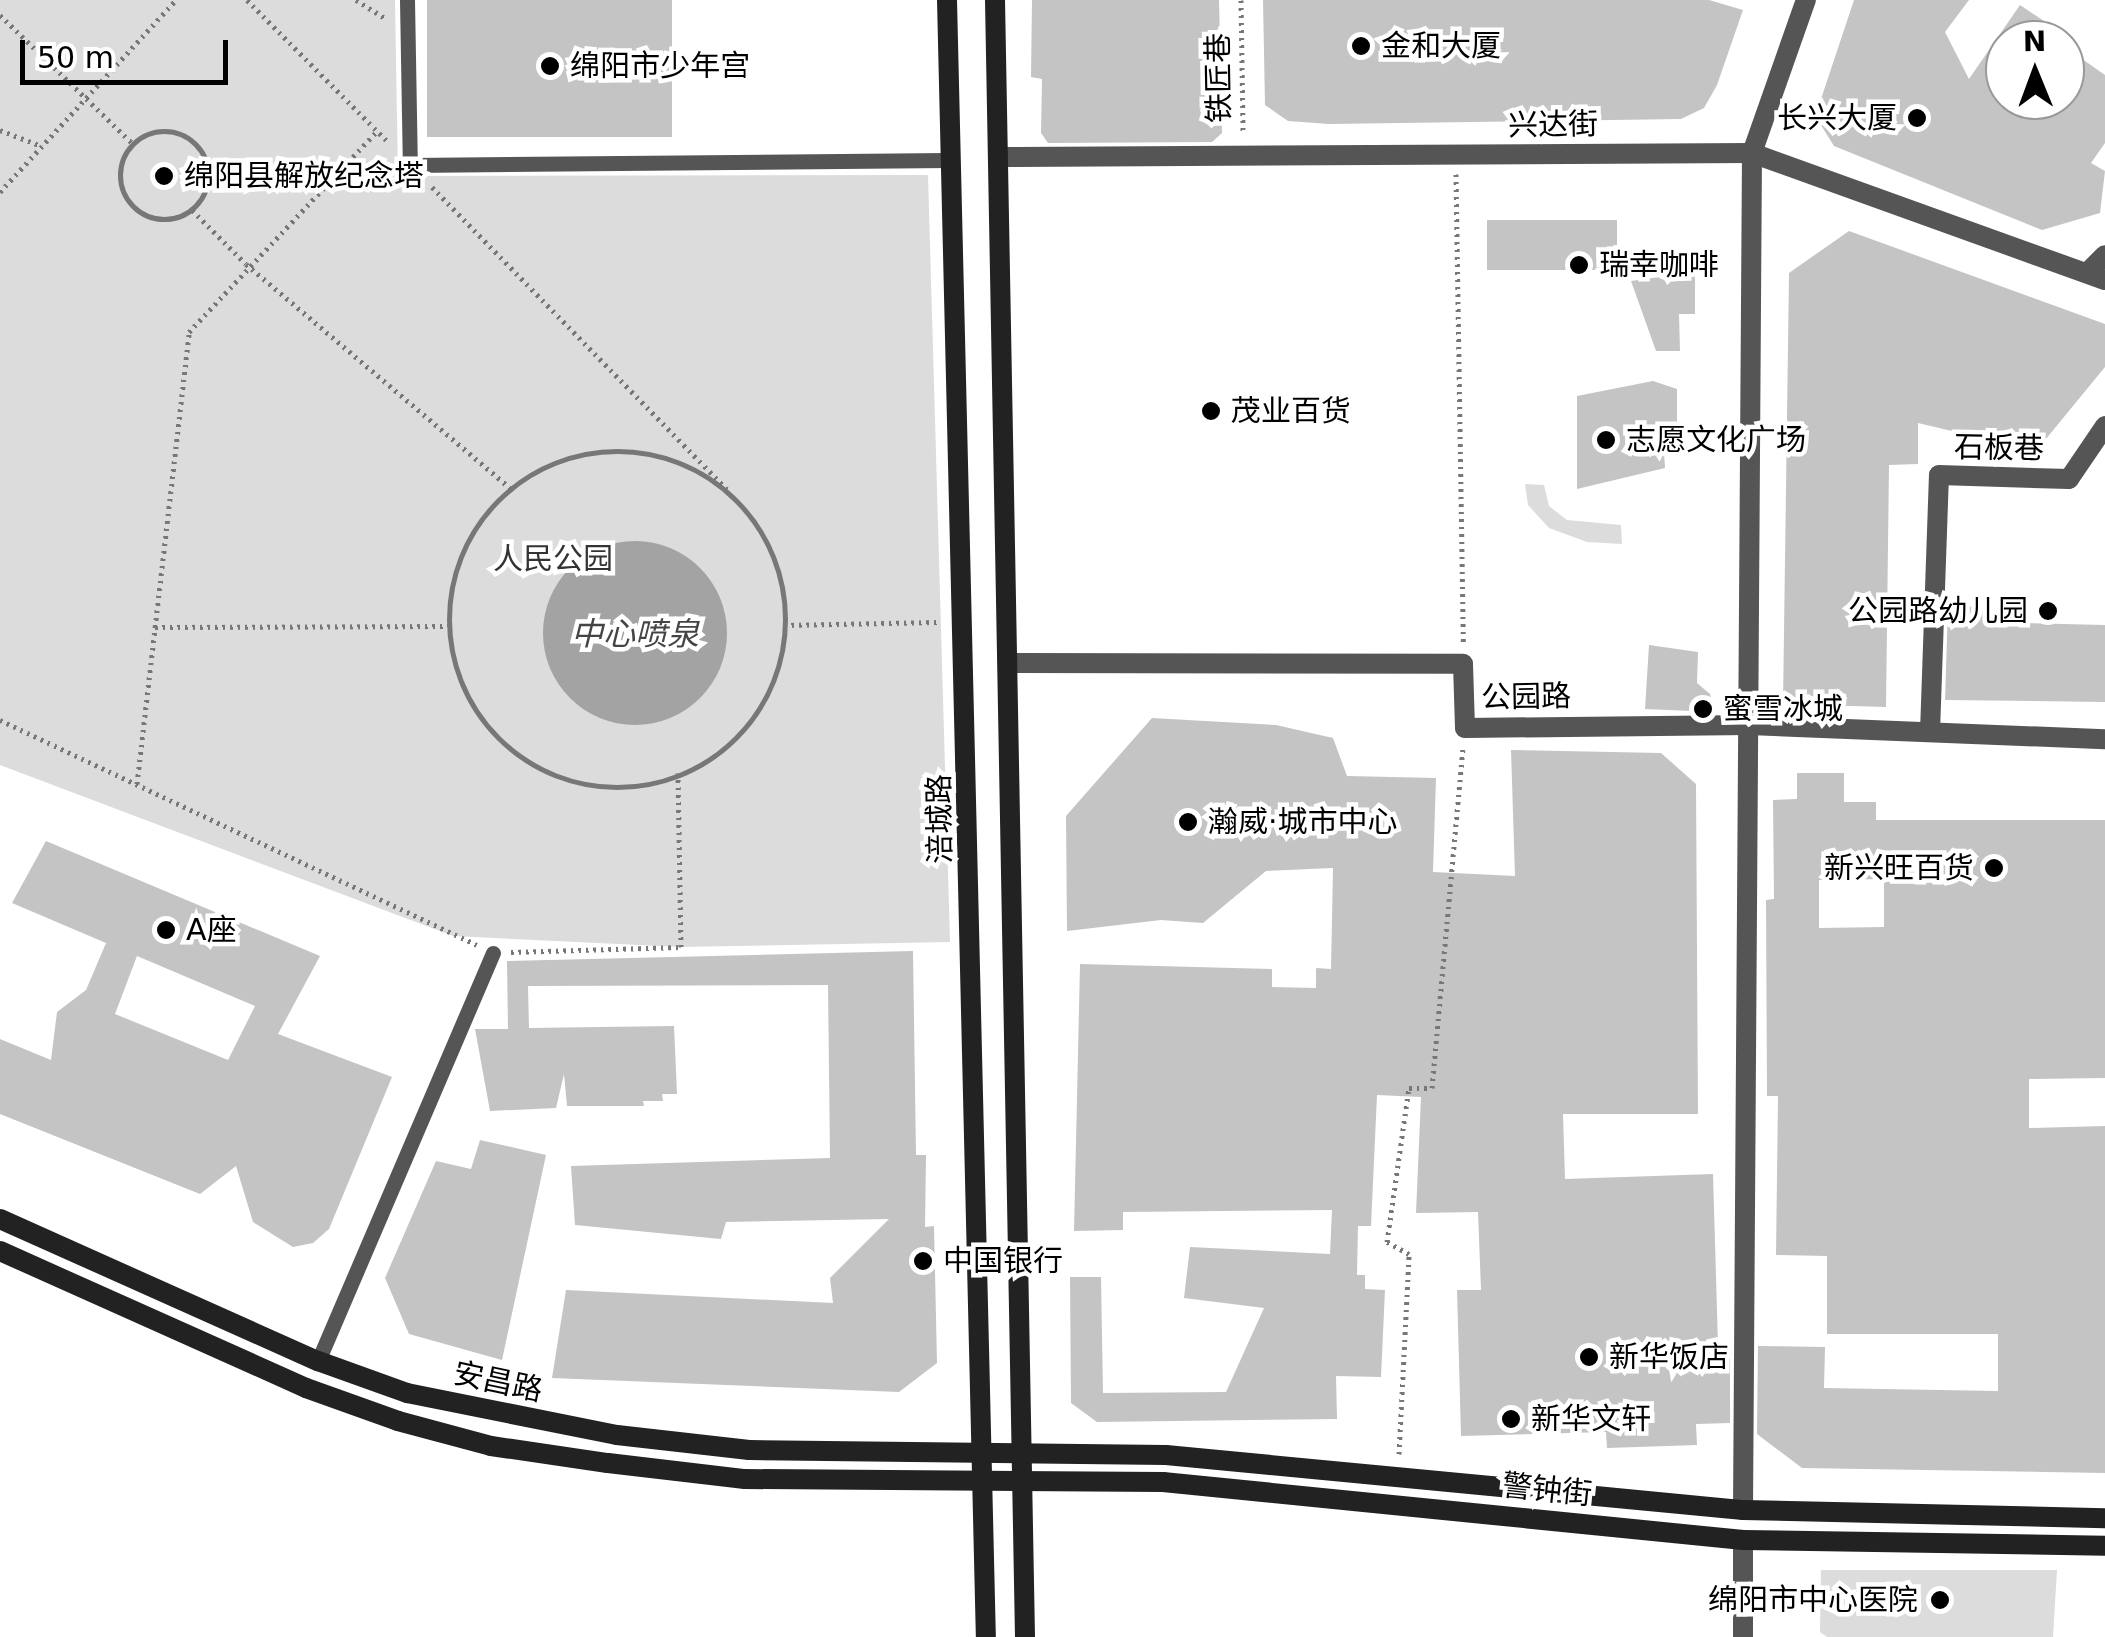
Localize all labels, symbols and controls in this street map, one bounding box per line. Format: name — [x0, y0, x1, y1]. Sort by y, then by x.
scale bar — [25, 20, 232, 82]
north arrow — [1985, 20, 2085, 120]
text: N — [2022, 25, 2047, 58]
place label: 金和大厦 — [1381, 28, 1501, 64]
street label: 铁匠巷 — [1200, 33, 1238, 123]
marker: 金和大厦 — [1350, 35, 1372, 57]
text: 50 m — [37, 40, 114, 75]
place label: 绵阳市少年宫 — [570, 48, 750, 84]
marker: 绵阳市少年宫 — [539, 55, 561, 77]
place label: 长兴大厦 — [1777, 100, 1897, 136]
street label: 兴达街 — [1508, 106, 1598, 144]
marker: 长兴大厦 — [1906, 107, 1928, 129]
place label: 绵阳县解放纪念塔 — [184, 158, 424, 194]
marker: 绵阳县解放纪念塔 — [153, 165, 175, 187]
place label: 瑞幸咖啡 — [1599, 247, 1719, 283]
marker: 瑞幸咖啡 — [1568, 254, 1590, 276]
place label: 茂业百货 — [1231, 393, 1351, 429]
marker: 茂业百货 — [1200, 400, 1222, 422]
place label: 志愿文化广场 — [1626, 422, 1806, 458]
marker: 志愿文化广场 — [1595, 429, 1617, 451]
street label: 石板巷 — [1954, 429, 2044, 467]
park label: 人民公园 — [493, 541, 613, 577]
place label: 公园路幼儿园 — [1848, 593, 2028, 629]
marker: 公园路幼儿园 — [2037, 600, 2059, 622]
water label: 中心喷泉 — [571, 615, 699, 653]
street label: 公园路 — [1481, 678, 1571, 716]
place label: 蜜雪冰城 — [1723, 691, 1843, 727]
marker: 蜜雪冰城 — [1692, 698, 1714, 720]
street label: 涪城路 — [921, 774, 959, 864]
place label: 瀚威·城市中心 — [1208, 804, 1398, 840]
marker: 瀚威·城市中心 — [1177, 811, 1199, 833]
place label: 新兴旺百货 — [1824, 850, 1974, 886]
marker: 新兴旺百货 — [1983, 857, 2005, 879]
place label: A座 — [186, 912, 237, 948]
marker: A座 — [155, 919, 177, 941]
place label: 中国银行 — [943, 1243, 1063, 1279]
marker: 中国银行 — [912, 1250, 934, 1272]
place label: 新华饭店 — [1609, 1339, 1729, 1375]
marker: 新华饭店 — [1578, 1346, 1600, 1368]
street label: 安昌路 — [450, 1355, 546, 1409]
place label: 新华文轩 — [1531, 1401, 1651, 1437]
marker: 新华文轩 — [1500, 1408, 1522, 1430]
street label: 警钟街 — [1500, 1467, 1594, 1513]
place label: 绵阳市中心医院 — [1708, 1582, 1918, 1618]
marker: 绵阳市中心医院 — [1927, 1587, 1953, 1613]

